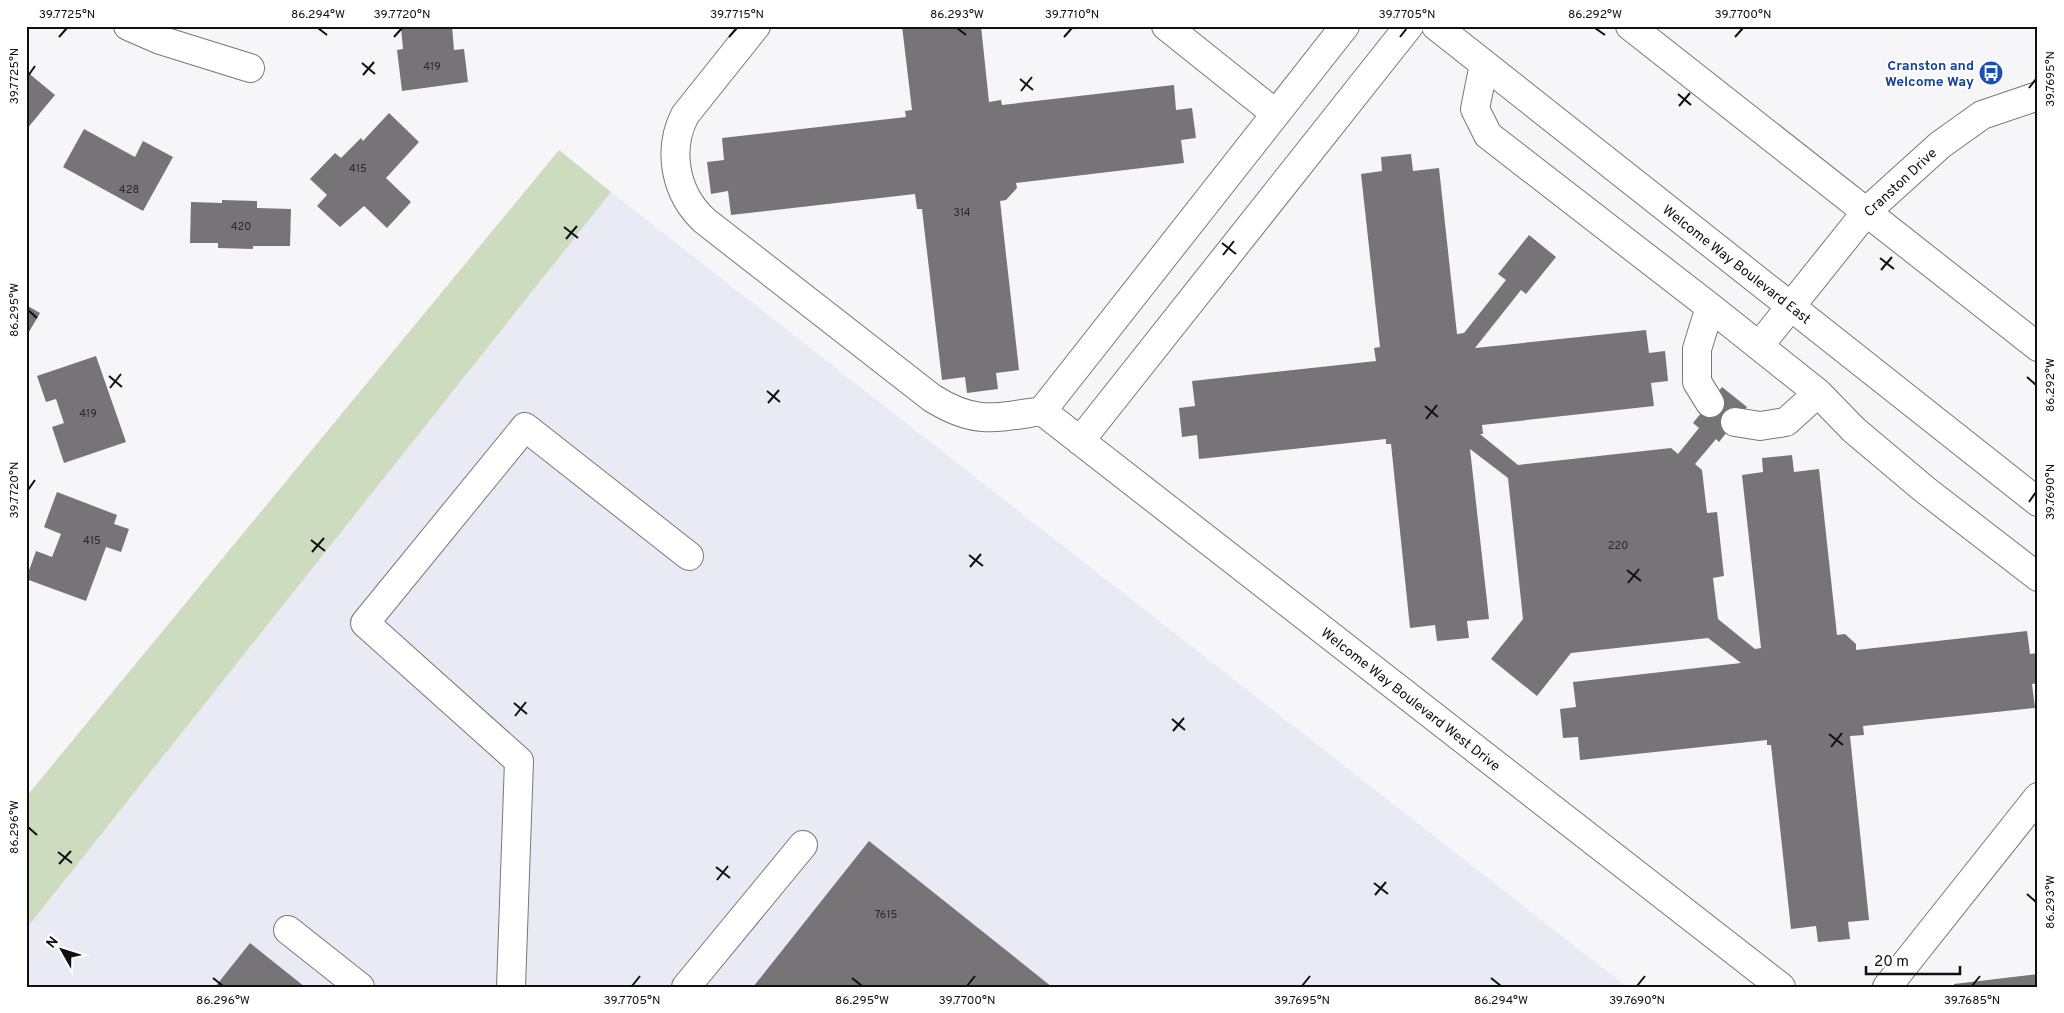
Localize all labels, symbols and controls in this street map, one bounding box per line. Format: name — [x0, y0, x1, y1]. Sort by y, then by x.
text: 39.7725°N — [39, 7, 95, 23]
text: 86.294°W — [291, 7, 345, 23]
text: 39.7720°N — [374, 7, 430, 23]
text: 39.7715°N — [710, 7, 764, 23]
text: 86.293°W — [930, 7, 984, 23]
text: 39.7710°N — [1045, 7, 1099, 23]
text: 39.7705°N — [1379, 7, 1435, 23]
text: 86.292°W — [1568, 7, 1622, 23]
text: 39.7700°N — [1715, 7, 1771, 23]
text: 39.7725°N — [7, 48, 23, 104]
text: 39.7695°N — [2043, 51, 2059, 107]
place label: Cranston and Welcome Way — [1885, 58, 1974, 91]
house number: 419 — [423, 60, 441, 74]
bus stop icon: Cranston and Welcome Way — [1978, 60, 2004, 86]
street label: Cranston Drive — [1861, 145, 1941, 221]
house number: 415 — [349, 162, 367, 176]
house number: 428 — [119, 183, 139, 197]
street label: Welcome Way Boulevard East — [1659, 202, 1814, 328]
house number: 314 — [953, 206, 971, 220]
house number: 420 — [231, 220, 251, 234]
text: 86.295°W — [7, 283, 23, 337]
text: 86.292°W — [2043, 358, 2059, 412]
house number: 419 — [79, 407, 97, 421]
text: 39.7720°N — [7, 462, 23, 518]
text: 39.7690°N — [2043, 464, 2059, 520]
house number: 415 — [83, 534, 101, 548]
house number: 220 — [1608, 539, 1628, 553]
street label: Welcome Way Boulevard West Drive — [1317, 625, 1503, 776]
text: 86.296°W — [7, 800, 23, 854]
text: 86.293°W — [2043, 875, 2059, 929]
house number: 7615 — [875, 908, 898, 922]
north arrow — [38, 926, 88, 976]
text: N — [43, 934, 63, 952]
scale bar — [1866, 943, 1960, 975]
text: 20 m — [1874, 953, 1909, 972]
text: 86.296°W — [196, 993, 250, 1009]
text: 39.7705°N — [604, 993, 660, 1009]
text: 86.295°W — [835, 993, 889, 1009]
text: 39.7700°N — [939, 993, 995, 1009]
text: 39.7695°N — [1274, 993, 1330, 1009]
text: 86.294°W — [1474, 993, 1528, 1009]
text: 39.7690°N — [1609, 993, 1665, 1009]
text: 39.7685°N — [1944, 993, 2000, 1009]

